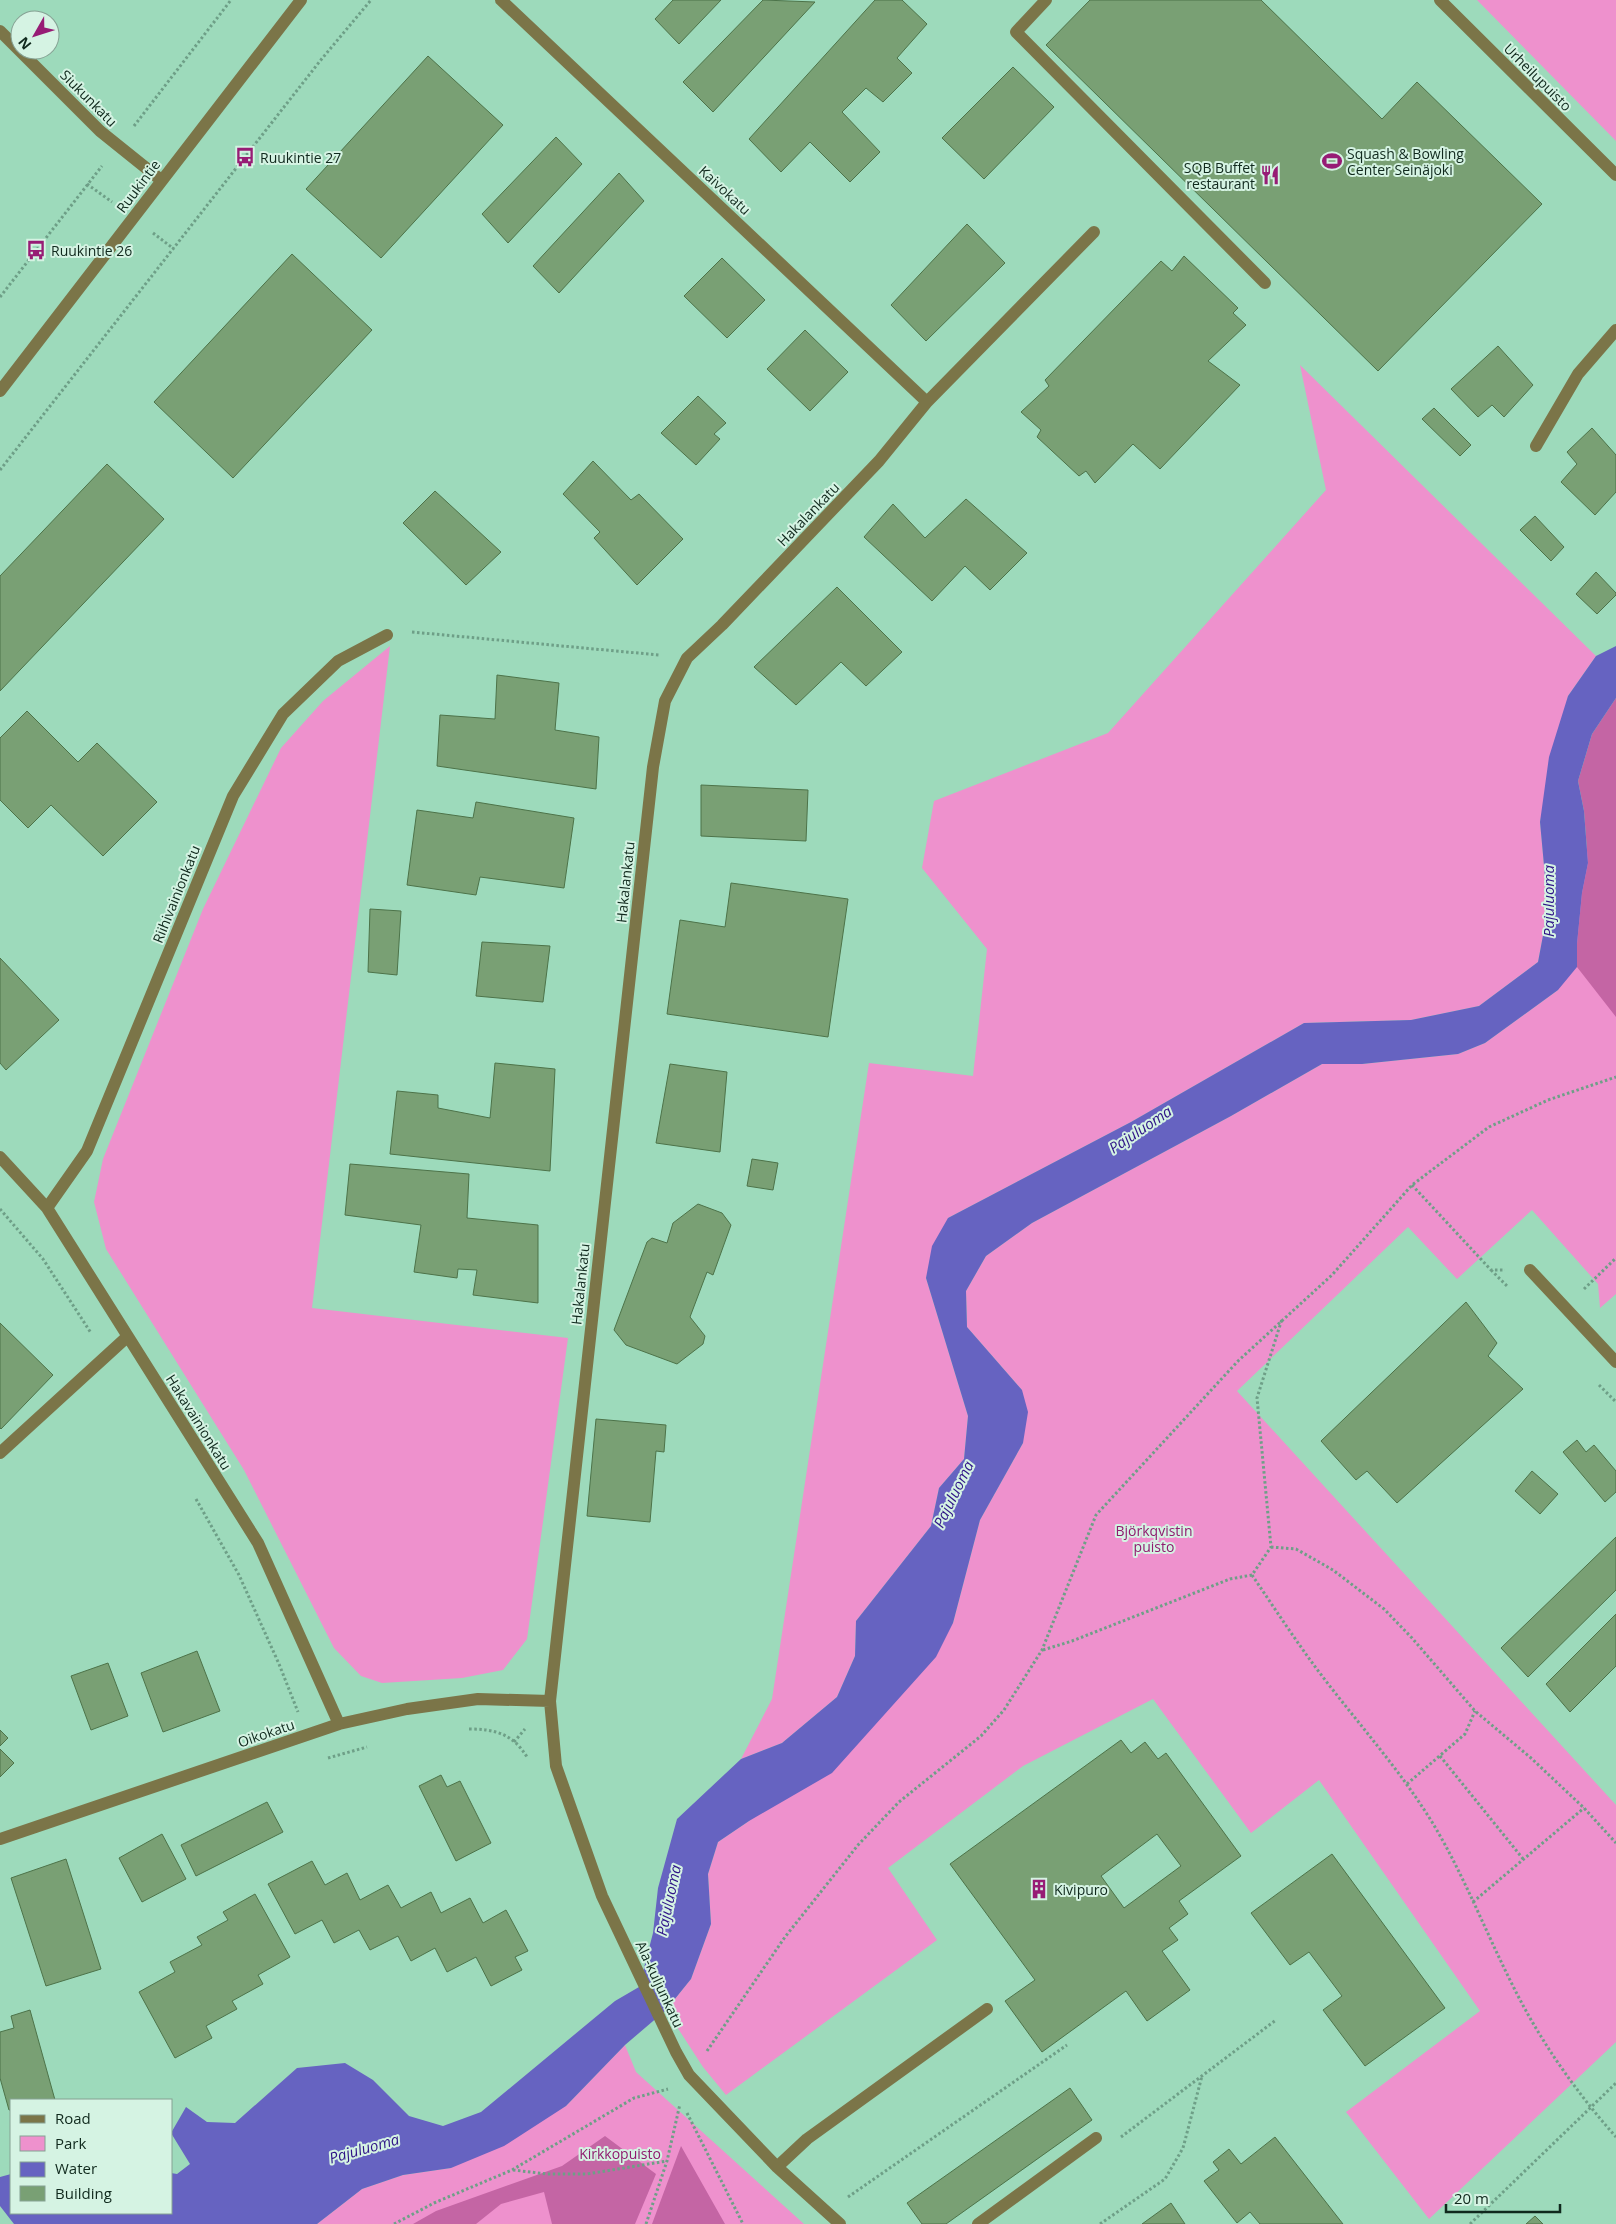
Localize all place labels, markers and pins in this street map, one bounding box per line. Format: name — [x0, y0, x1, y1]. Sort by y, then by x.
place label: Squash & Bowling Center Seinäjoki — [1347, 144, 1464, 179]
bus stop icon: Ruukintie 27 — [234, 146, 256, 168]
place label: Ruukintie 27 — [260, 148, 341, 167]
sports icon: Squash & Bowling Center Seinäjoki — [1321, 150, 1343, 172]
place label: SQB Buffet restaurant — [1184, 158, 1255, 193]
restaurant icon: SQB Buffet restaurant — [1259, 164, 1281, 186]
bus stop icon: Ruukintie 26 — [25, 239, 47, 261]
place label: Ruukintie 26 — [51, 241, 132, 260]
building icon: Kivipuro — [1028, 1878, 1050, 1900]
place label: Kivipuro — [1054, 1880, 1108, 1899]

